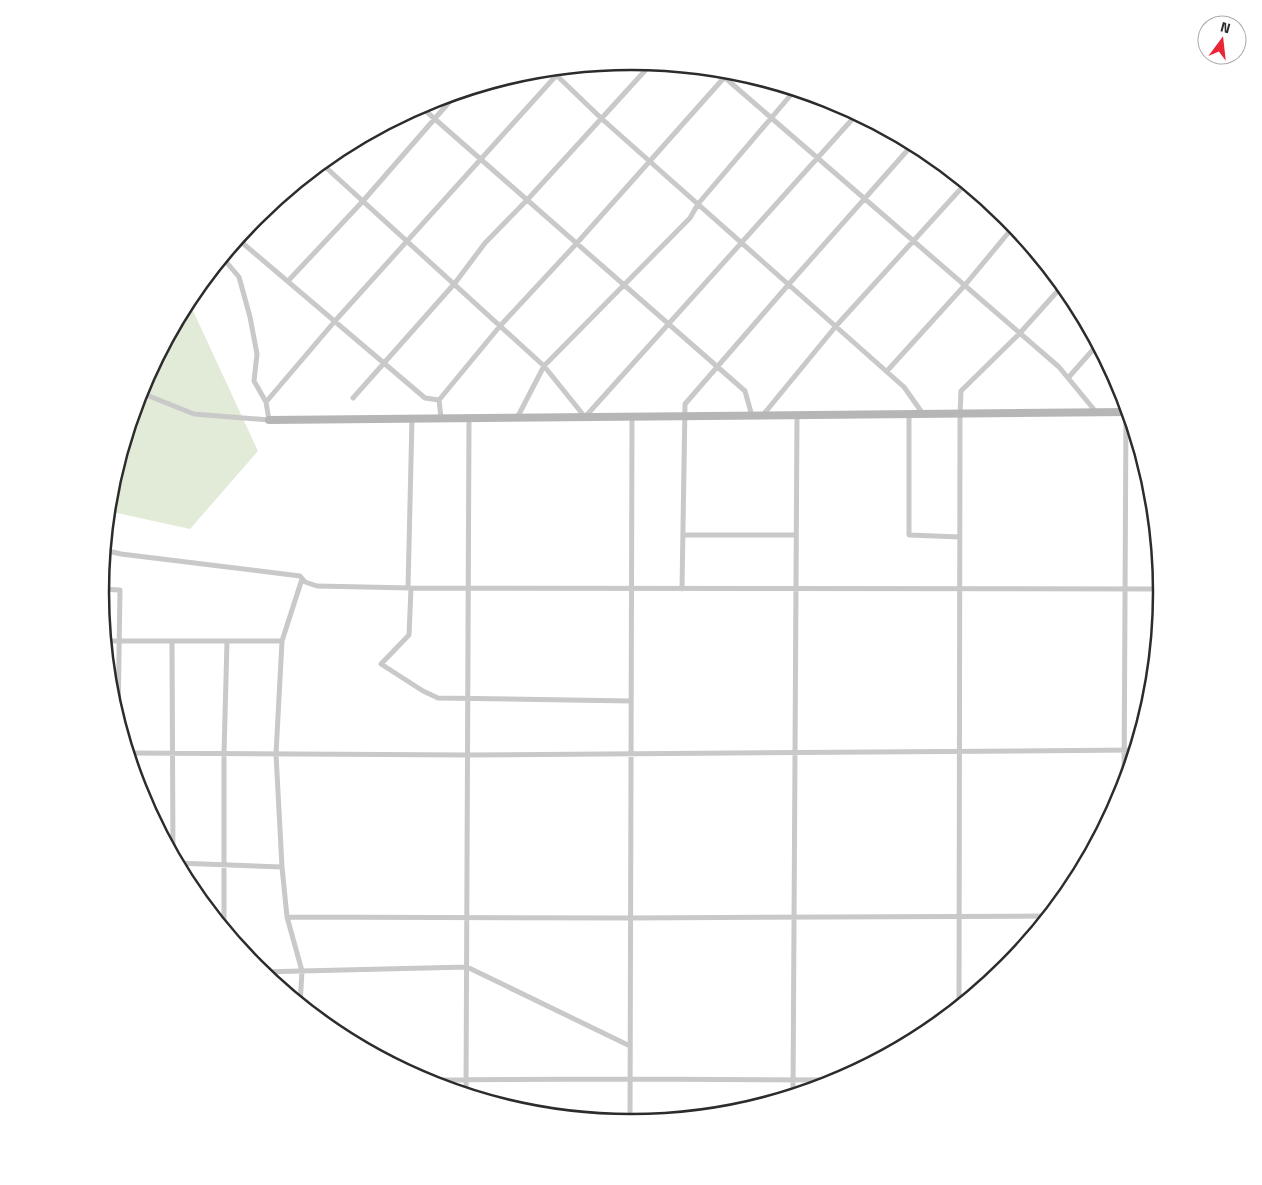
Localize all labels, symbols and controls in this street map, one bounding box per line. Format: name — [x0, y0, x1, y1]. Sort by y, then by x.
north arrow — [1197, 15, 1247, 65]
text: N — [1218, 16, 1233, 38]

